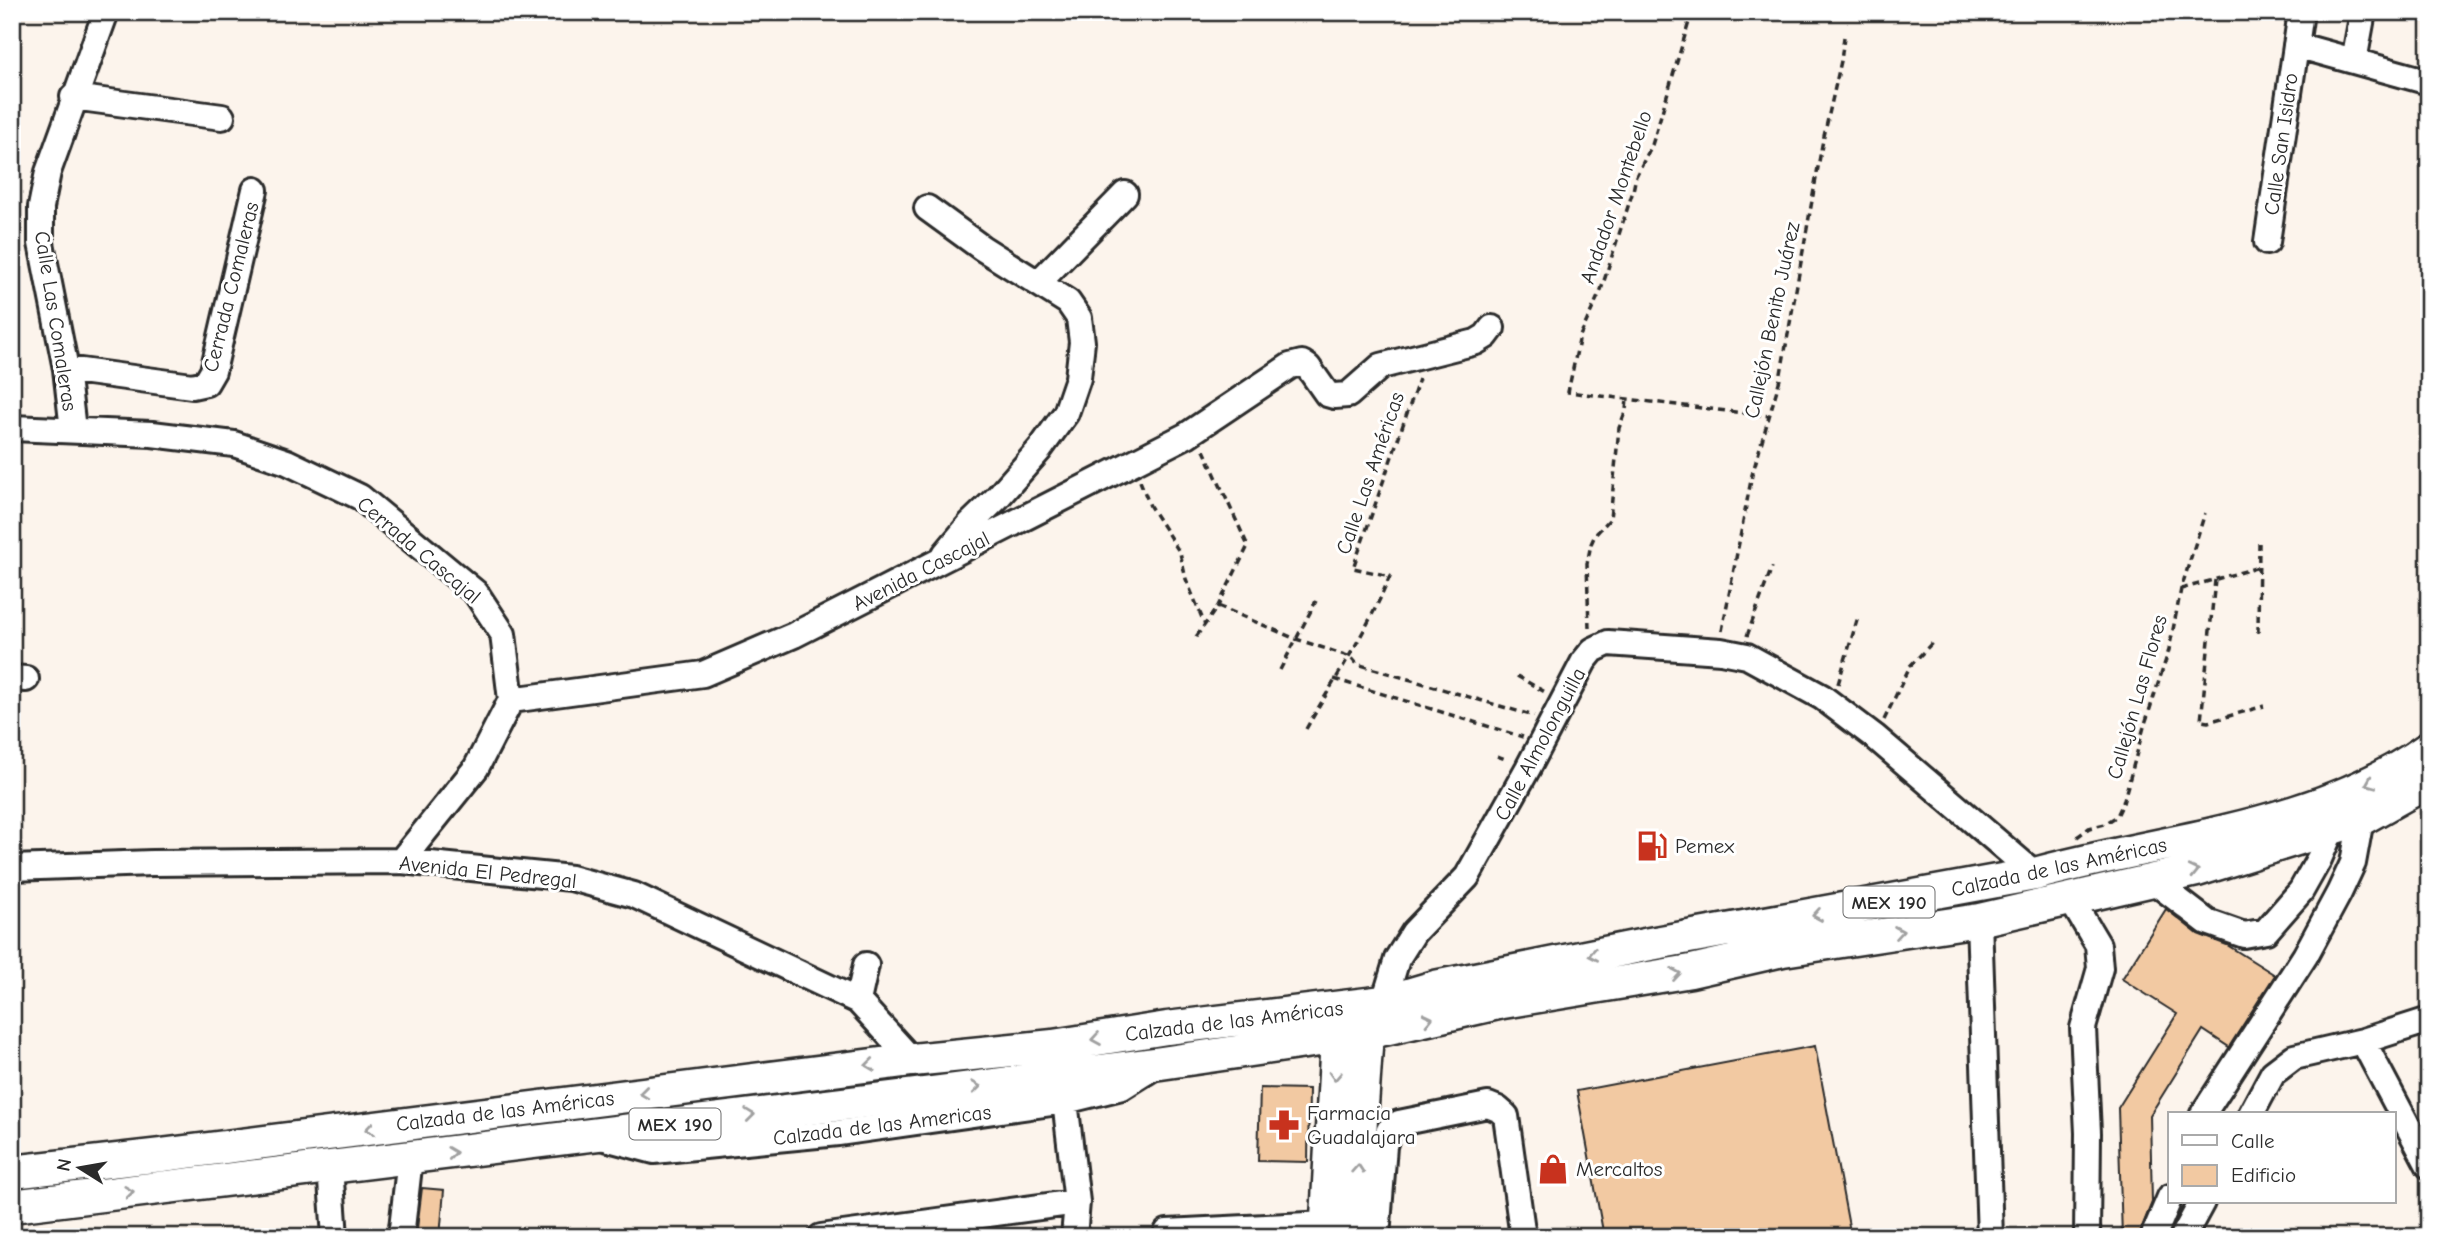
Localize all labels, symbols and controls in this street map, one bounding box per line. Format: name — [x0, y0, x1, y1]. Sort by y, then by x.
street label: Calle San Isidro — [2259, 71, 2303, 217]
street label: Andador Montebello — [1575, 107, 1657, 287]
street label: Cerrada Comaleras — [198, 200, 264, 374]
street label: Callejón Benito Juárez — [1739, 220, 1805, 420]
street label: Calle Las Comaleras — [30, 229, 82, 413]
street label: Calle Las Américas — [1331, 389, 1409, 557]
street label: Cerrada Cascajal — [353, 492, 485, 608]
street label: Avenida Cascajal — [849, 526, 993, 616]
street label: Callejón Las Flores — [2102, 612, 2172, 782]
street label: Calle Almolonguilla — [1490, 663, 1590, 825]
one-way arrow — [2365, 774, 2377, 788]
fuel station icon: Pemex — [1635, 829, 1669, 863]
street label: Calzada de las Américas — [1949, 832, 2169, 902]
place label: Pemex — [1675, 834, 1734, 858]
street label: Avenida El Pedregal — [398, 851, 578, 893]
one-way arrow — [2187, 864, 2199, 879]
road number: MEX 190 — [1843, 887, 1934, 918]
one-way arrow — [1811, 907, 1823, 922]
one-way arrow — [1893, 925, 1905, 940]
one-way arrow — [1587, 947, 1599, 962]
one-way arrow — [1670, 967, 1681, 982]
street label: Calzada de las Américas — [1124, 996, 1344, 1046]
one-way arrow — [1422, 1013, 1434, 1027]
one-way arrow — [1090, 1031, 1101, 1046]
one-way arrow — [864, 1058, 875, 1073]
one-way arrow — [1328, 1071, 1343, 1082]
one-way arrow — [970, 1080, 982, 1095]
one-way arrow — [638, 1085, 650, 1100]
street label: Calzada de las Américas — [395, 1086, 615, 1136]
street label: Calzada de las Americas — [772, 1100, 992, 1150]
place label: Farmacia Guadalajara — [1307, 1101, 1416, 1149]
road number: MEX 190 — [630, 1108, 720, 1140]
one-way arrow — [745, 1108, 756, 1123]
pharmacy icon: Farmacia Guadalajara — [1267, 1108, 1301, 1142]
legend — [2168, 1112, 2396, 1204]
one-way arrow — [364, 1121, 375, 1136]
text: Calle — [2231, 1129, 2274, 1153]
north arrow — [46, 1134, 116, 1204]
one-way arrow — [446, 1145, 458, 1160]
shop icon: Mercaltos — [1536, 1152, 1570, 1186]
text: N — [52, 1157, 76, 1173]
place label: Mercaltos — [1576, 1157, 1662, 1181]
one-way arrow — [1350, 1163, 1365, 1174]
text: Edificio — [2231, 1163, 2296, 1187]
one-way arrow — [123, 1184, 134, 1199]

